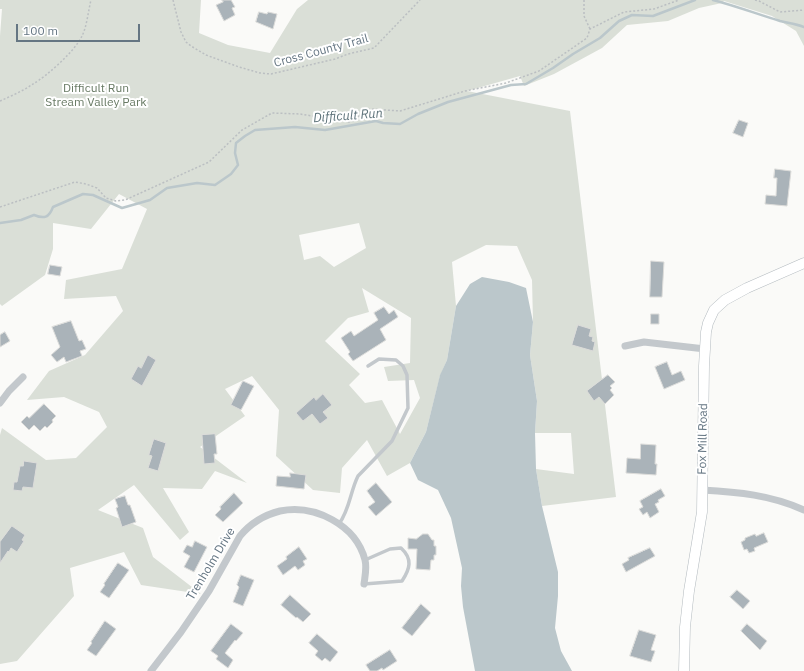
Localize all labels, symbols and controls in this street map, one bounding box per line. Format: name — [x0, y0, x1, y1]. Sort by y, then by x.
scale bar — [18, 16, 142, 42]
text: 100 m — [23, 23, 58, 38]
street label: Cross County Trail — [272, 31, 370, 71]
park label: Difficult Run Stream Valley Park — [45, 82, 147, 110]
water label: Difficult Run — [313, 106, 383, 126]
street label: Fox Mill Road — [695, 403, 711, 475]
street label: Trenholm Drive — [184, 525, 238, 603]

